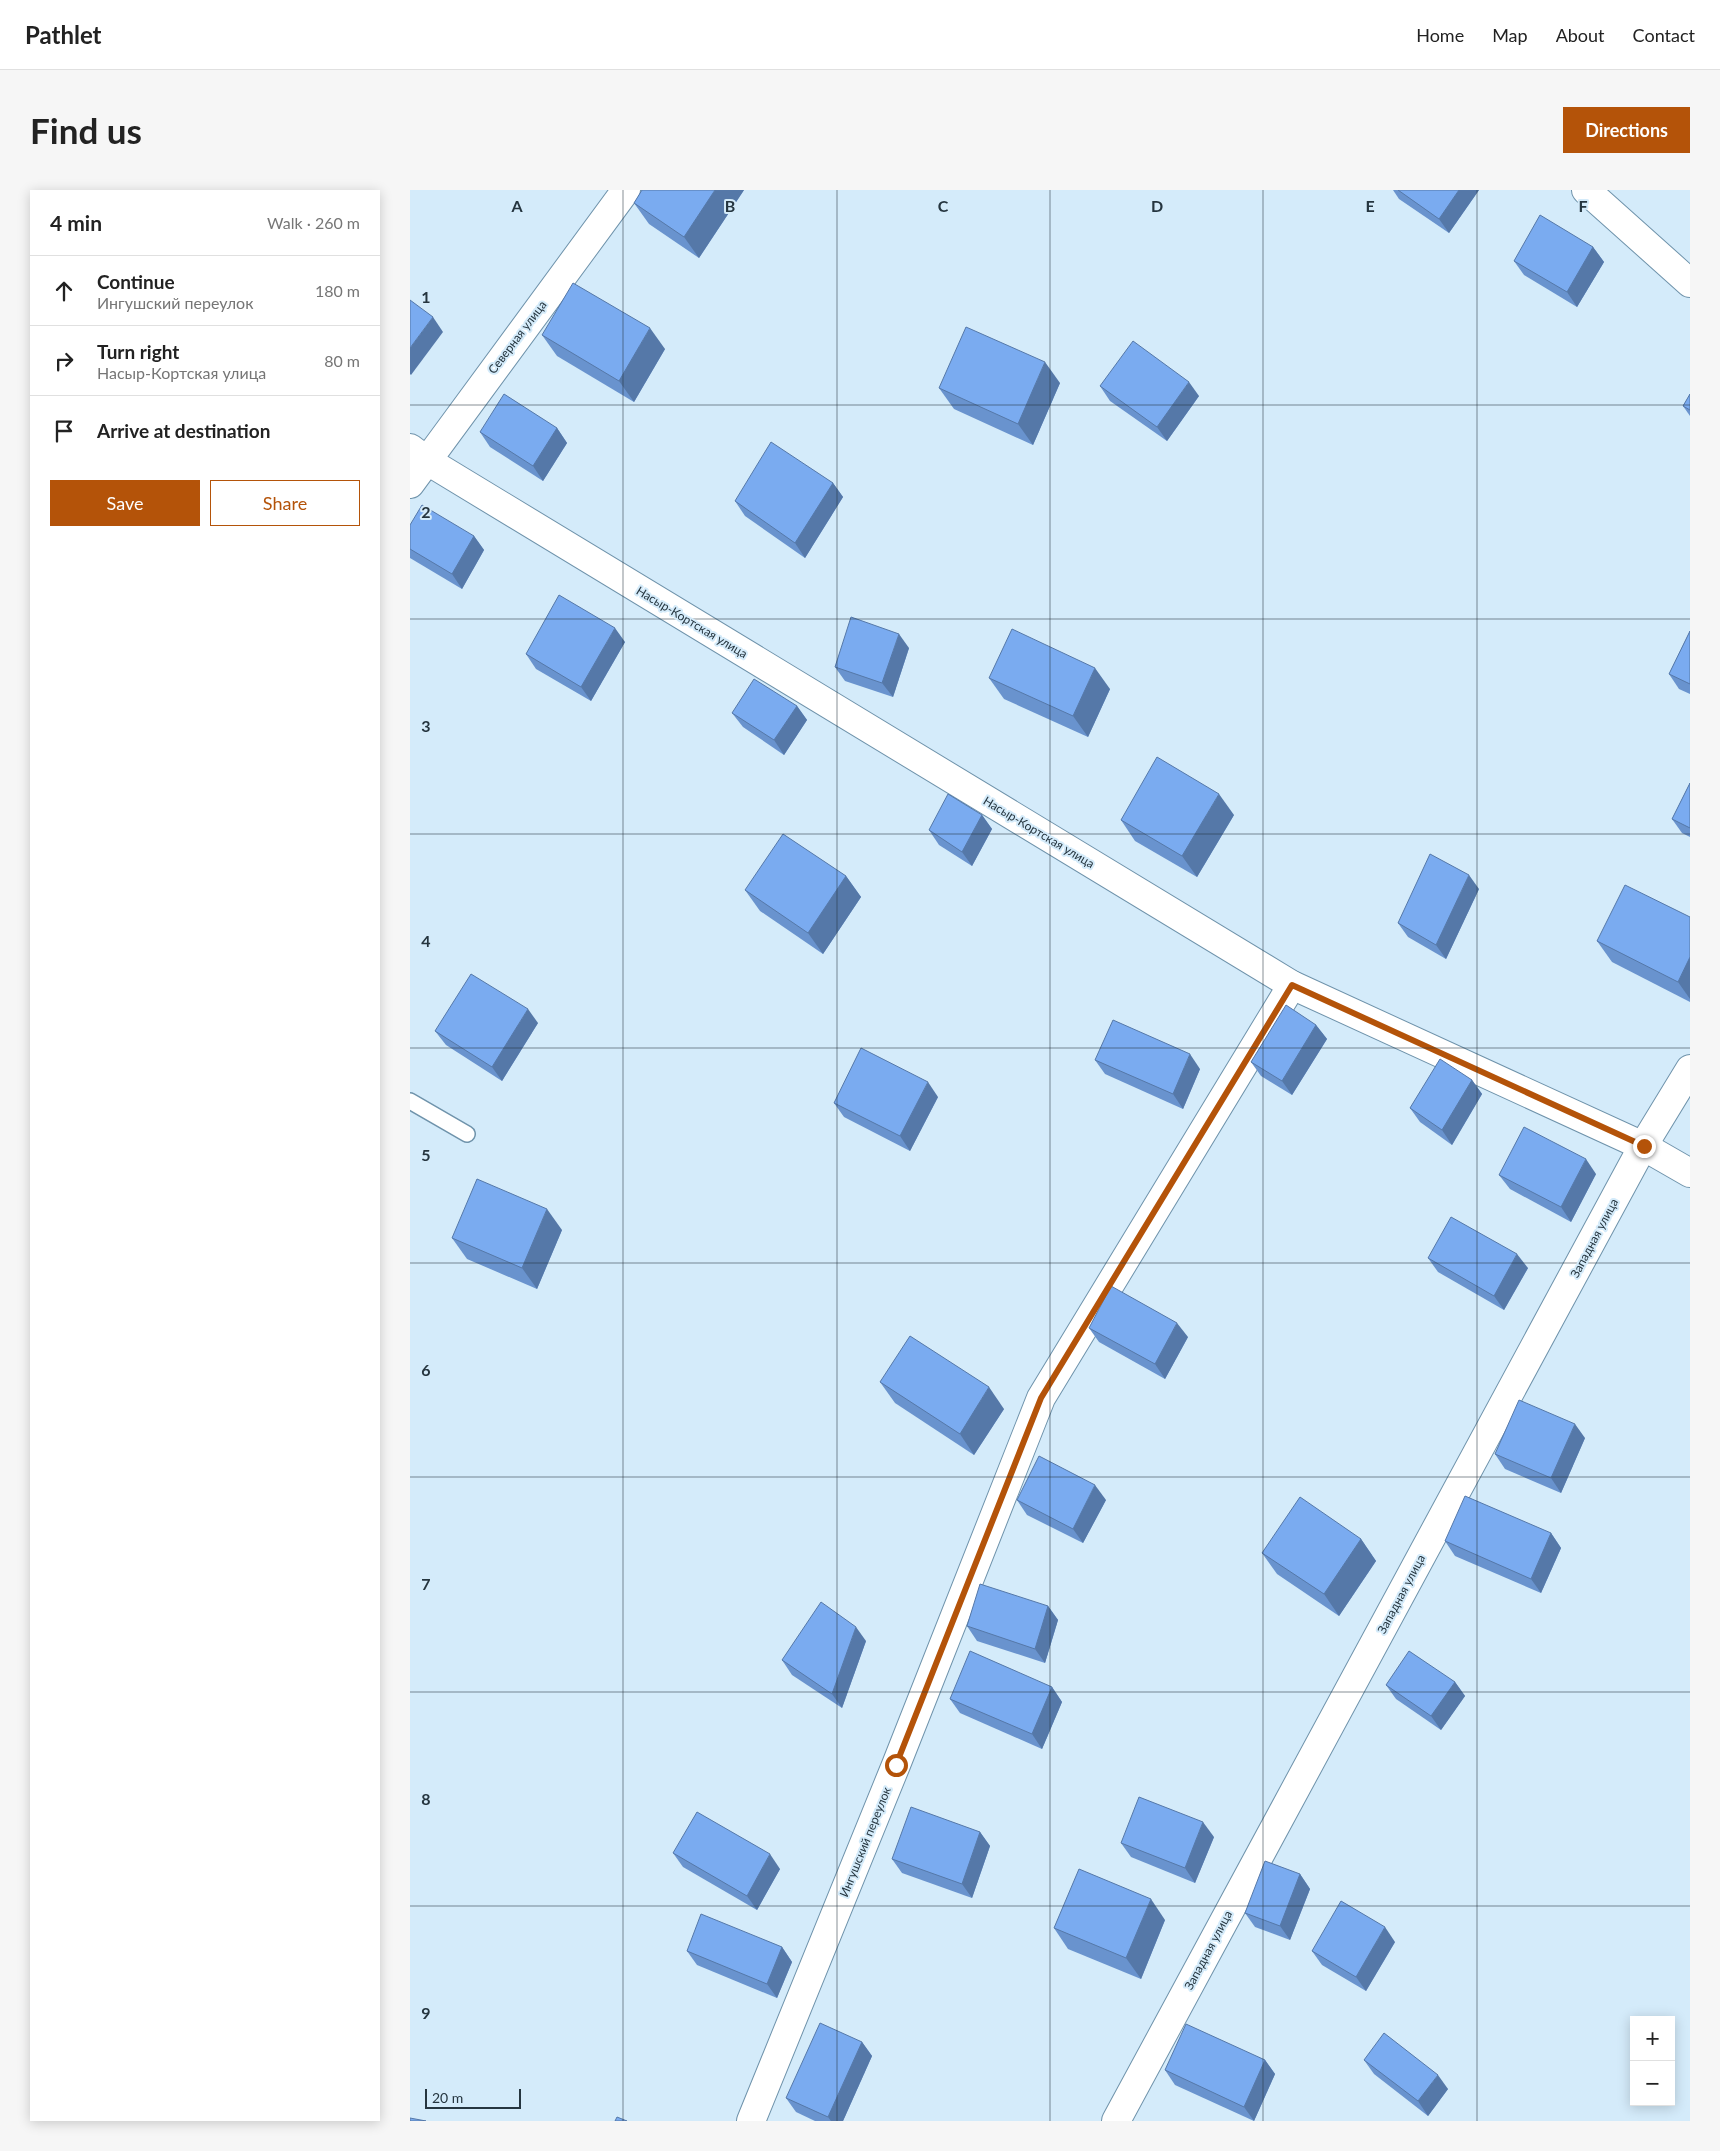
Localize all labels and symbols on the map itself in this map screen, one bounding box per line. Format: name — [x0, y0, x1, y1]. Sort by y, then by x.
text: A — [510, 196, 523, 215]
text: B — [725, 196, 735, 215]
text: C — [938, 196, 949, 215]
text: D — [1151, 196, 1163, 215]
text: E — [1365, 196, 1375, 215]
text: F — [1578, 196, 1588, 215]
text: 1 — [421, 287, 431, 306]
street label: Северная улица — [485, 297, 549, 377]
text: 2 — [421, 502, 431, 521]
street label: Насыр-Кортская улица — [634, 583, 750, 661]
text: 3 — [421, 716, 431, 735]
street label: Насыр-Кортская улица — [981, 793, 1097, 871]
text: 4 — [421, 931, 431, 950]
route end — [1633, 1135, 1656, 1158]
text: 5 — [421, 1145, 431, 1164]
street label: Западная улица — [1567, 1196, 1621, 1280]
text: 6 — [421, 1360, 431, 1379]
street label: Западная улица — [1374, 1552, 1428, 1636]
text: 7 — [421, 1574, 431, 1593]
route start — [885, 1754, 908, 1777]
street label: Ингушский переулок — [836, 1784, 894, 1899]
text: 8 — [421, 1789, 431, 1808]
street label: Западная улица — [1181, 1908, 1235, 1992]
text: 9 — [421, 2003, 431, 2022]
scale bar — [425, 2086, 521, 2109]

